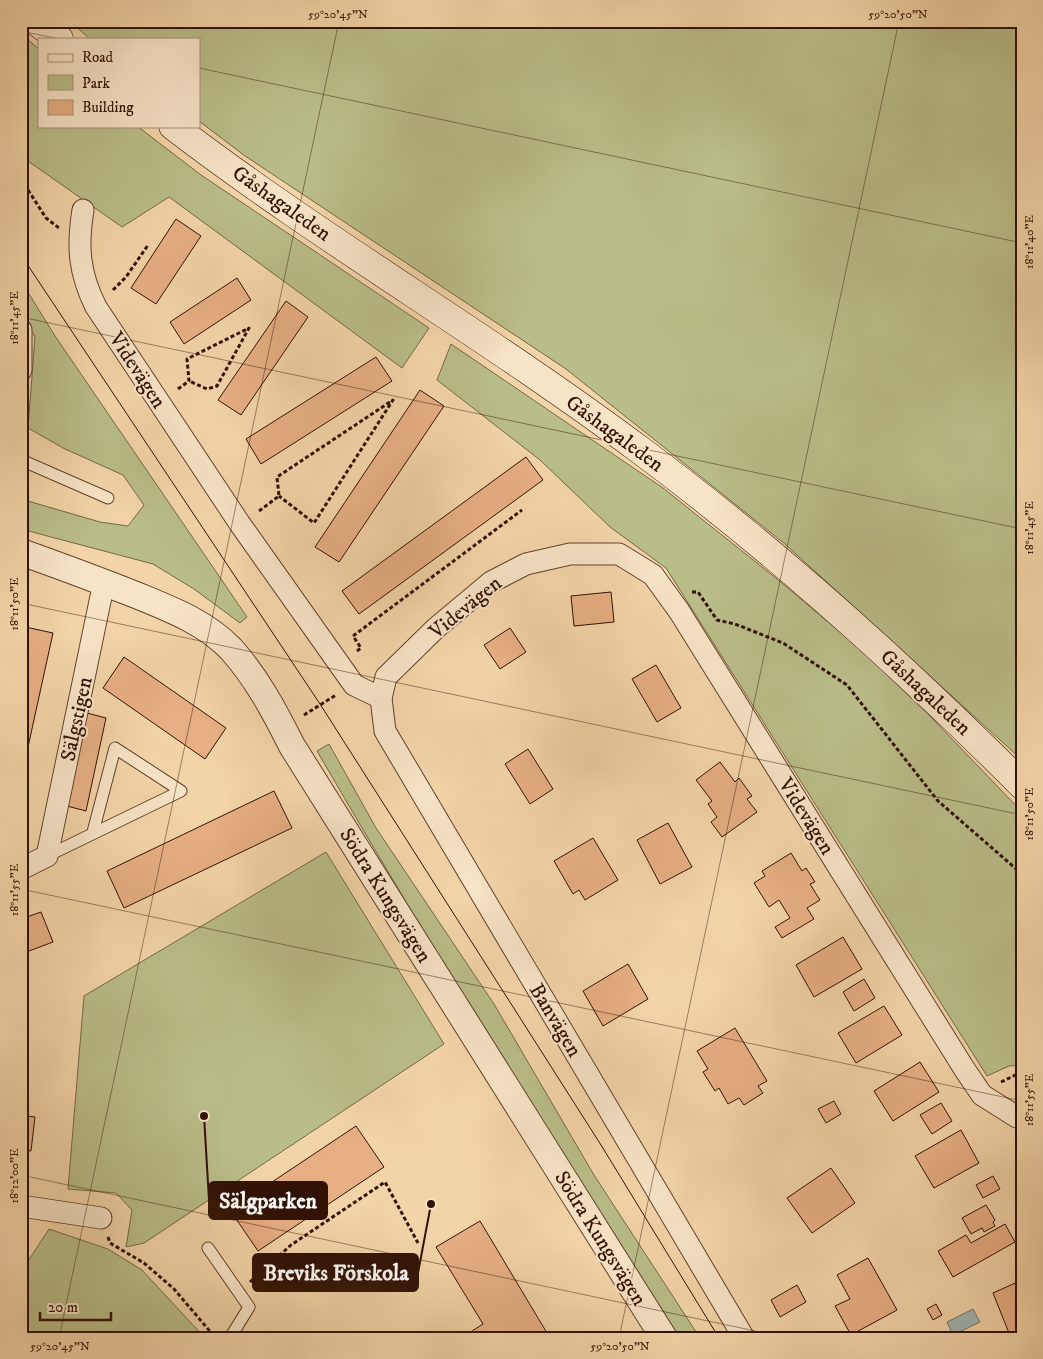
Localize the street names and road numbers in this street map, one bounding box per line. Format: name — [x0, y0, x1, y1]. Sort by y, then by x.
street label: Gåshagaleden — [227, 160, 336, 247]
street label: Videvägen — [102, 327, 171, 414]
street label: Gåshagaleden — [560, 390, 668, 478]
street label: Videvägen — [423, 571, 507, 646]
street label: Gåshagaleden — [874, 644, 976, 741]
street label: Sälgstigen — [55, 675, 99, 764]
street label: Videvägen — [772, 772, 840, 860]
street label: Södra Kungsvägen — [333, 823, 437, 968]
street label: Banvägen — [523, 979, 587, 1062]
street label: Södra Kungsvägen — [548, 1166, 652, 1311]

